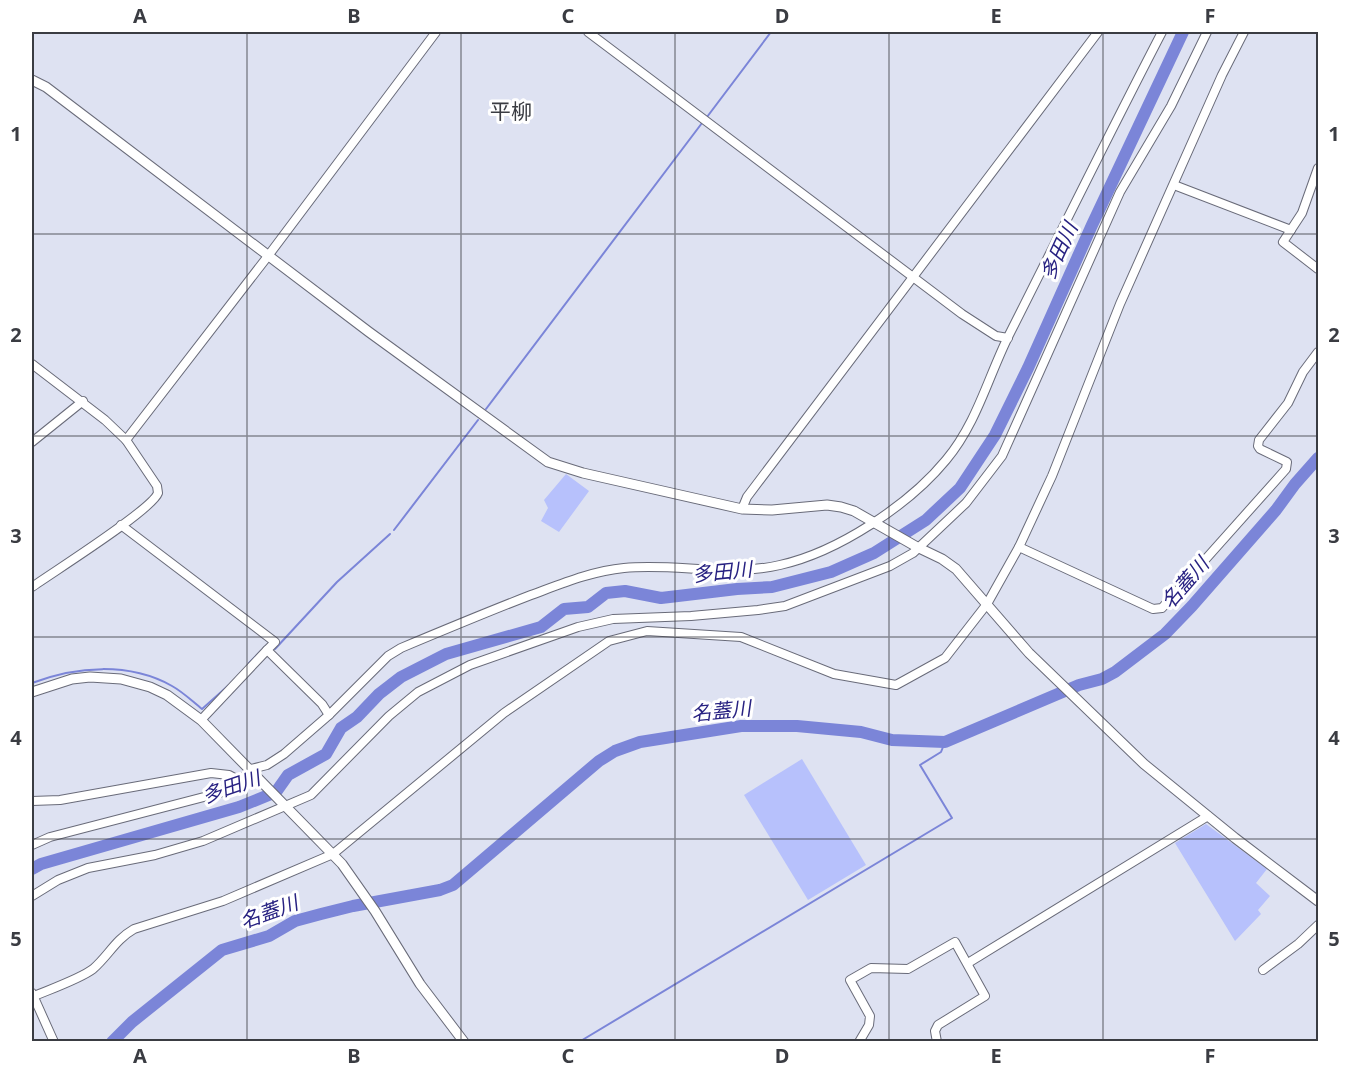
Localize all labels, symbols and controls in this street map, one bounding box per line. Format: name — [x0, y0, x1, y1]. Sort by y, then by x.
text: A — [133, 2, 147, 29]
text: B — [347, 2, 361, 29]
text: C — [562, 2, 575, 29]
text: D — [775, 2, 789, 29]
text: E — [990, 2, 1002, 29]
text: F — [1205, 2, 1215, 29]
district label: 平柳 — [490, 97, 532, 125]
text: 1 — [10, 120, 22, 147]
text: 1 — [1328, 120, 1340, 147]
water label: 多田川 — [1034, 216, 1084, 284]
text: 2 — [10, 321, 22, 348]
text: 2 — [1328, 321, 1340, 348]
text: 3 — [10, 522, 22, 549]
text: 3 — [1328, 522, 1340, 549]
water label: 名蓋川 — [1155, 550, 1216, 614]
water label: 多田川 — [691, 555, 755, 588]
water label: 名蓋川 — [690, 694, 754, 727]
text: 4 — [10, 724, 22, 751]
text: 4 — [1328, 724, 1340, 751]
water label: 多田川 — [198, 763, 265, 809]
water label: 名蓋川 — [236, 888, 304, 934]
text: 5 — [10, 925, 22, 952]
text: 5 — [1328, 925, 1340, 952]
text: A — [133, 1042, 147, 1069]
text: B — [347, 1042, 361, 1069]
text: C — [562, 1042, 575, 1069]
text: D — [775, 1042, 789, 1069]
text: E — [990, 1042, 1002, 1069]
text: F — [1205, 1042, 1215, 1069]

